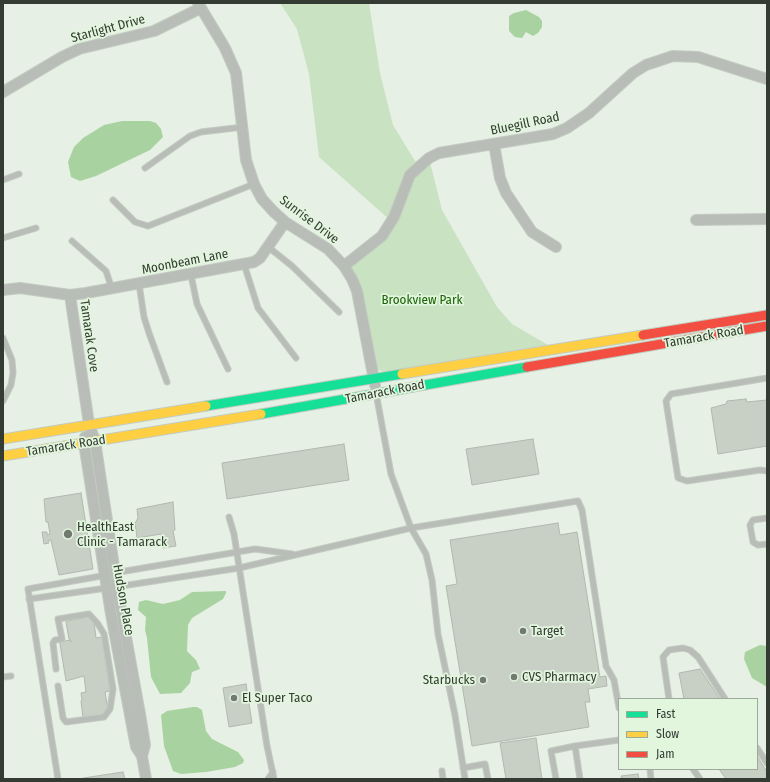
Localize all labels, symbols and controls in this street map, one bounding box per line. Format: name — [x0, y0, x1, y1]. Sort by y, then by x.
street label: Starlight Drive — [69, 12, 147, 46]
street label: Bluegill Road — [489, 109, 561, 139]
street label: Sunrise Drive — [276, 193, 342, 247]
street label: Moonbeam Lane — [140, 246, 230, 278]
park label: Brookview Park — [381, 292, 463, 308]
street label: Tamarak Cove — [76, 299, 102, 373]
street label: Tamarack Road — [663, 322, 745, 352]
street label: Tamarack Road — [344, 377, 426, 407]
street label: Tamarack Road — [25, 432, 107, 460]
place label: HealthEast Clinic - Tamarack — [77, 519, 167, 550]
marker: HealthEast Clinic - Tamarack — [62, 528, 74, 540]
street label: Hudson Place — [109, 563, 137, 637]
place label: Target — [531, 623, 564, 639]
marker: Target — [518, 626, 528, 636]
place label: CVS Pharmacy — [522, 669, 597, 685]
place label: Starbucks — [423, 672, 475, 688]
marker: CVS Pharmacy — [509, 672, 519, 682]
marker: Starbucks — [478, 675, 488, 685]
place label: El Super Taco — [242, 690, 313, 706]
marker: El Super Taco — [229, 693, 239, 703]
legend — [618, 698, 758, 770]
text: Fast — [656, 707, 675, 721]
text: Slow — [656, 727, 679, 741]
text: Jam — [656, 747, 674, 761]

